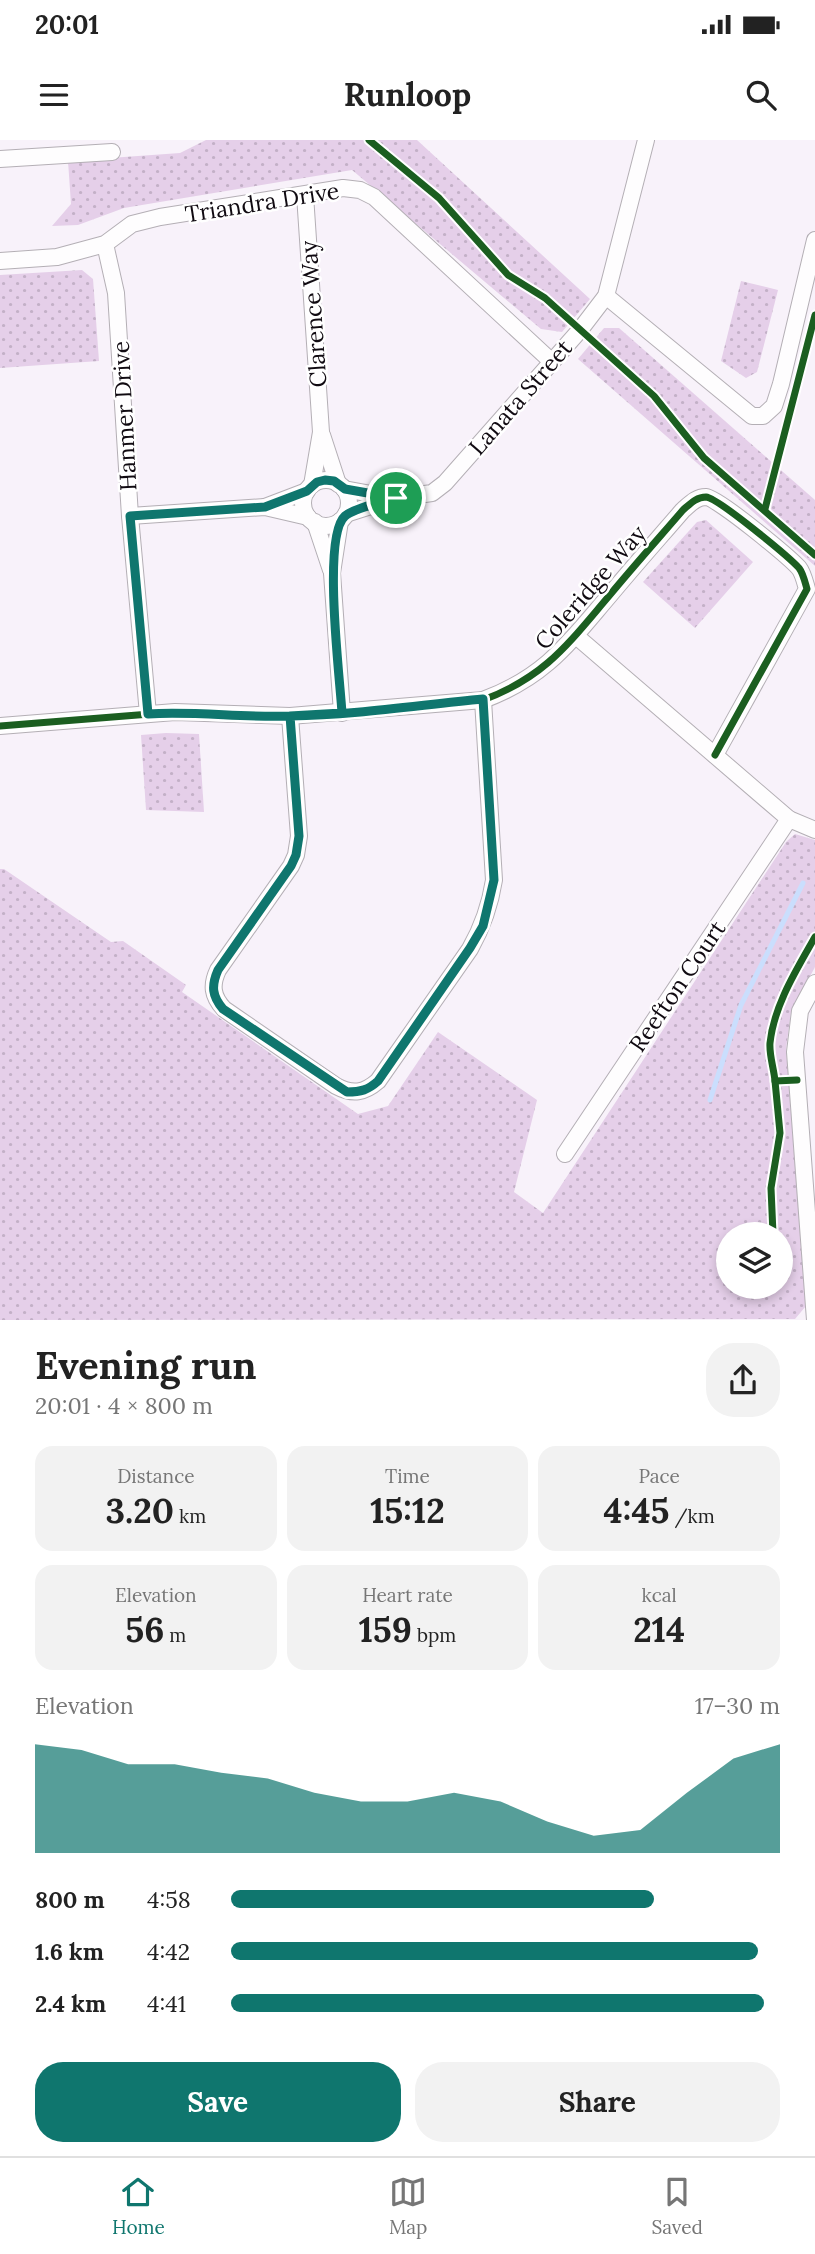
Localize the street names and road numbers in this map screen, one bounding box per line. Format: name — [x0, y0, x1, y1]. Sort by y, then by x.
street label: Triandra Drive — [183, 176, 341, 228]
street label: Clarence Way — [293, 239, 333, 388]
street label: Lanata Street — [462, 333, 578, 461]
street label: Hanmer Drive — [106, 340, 142, 492]
street label: Coleridge Way — [528, 518, 652, 655]
street label: Reefton Court — [623, 915, 732, 1057]

